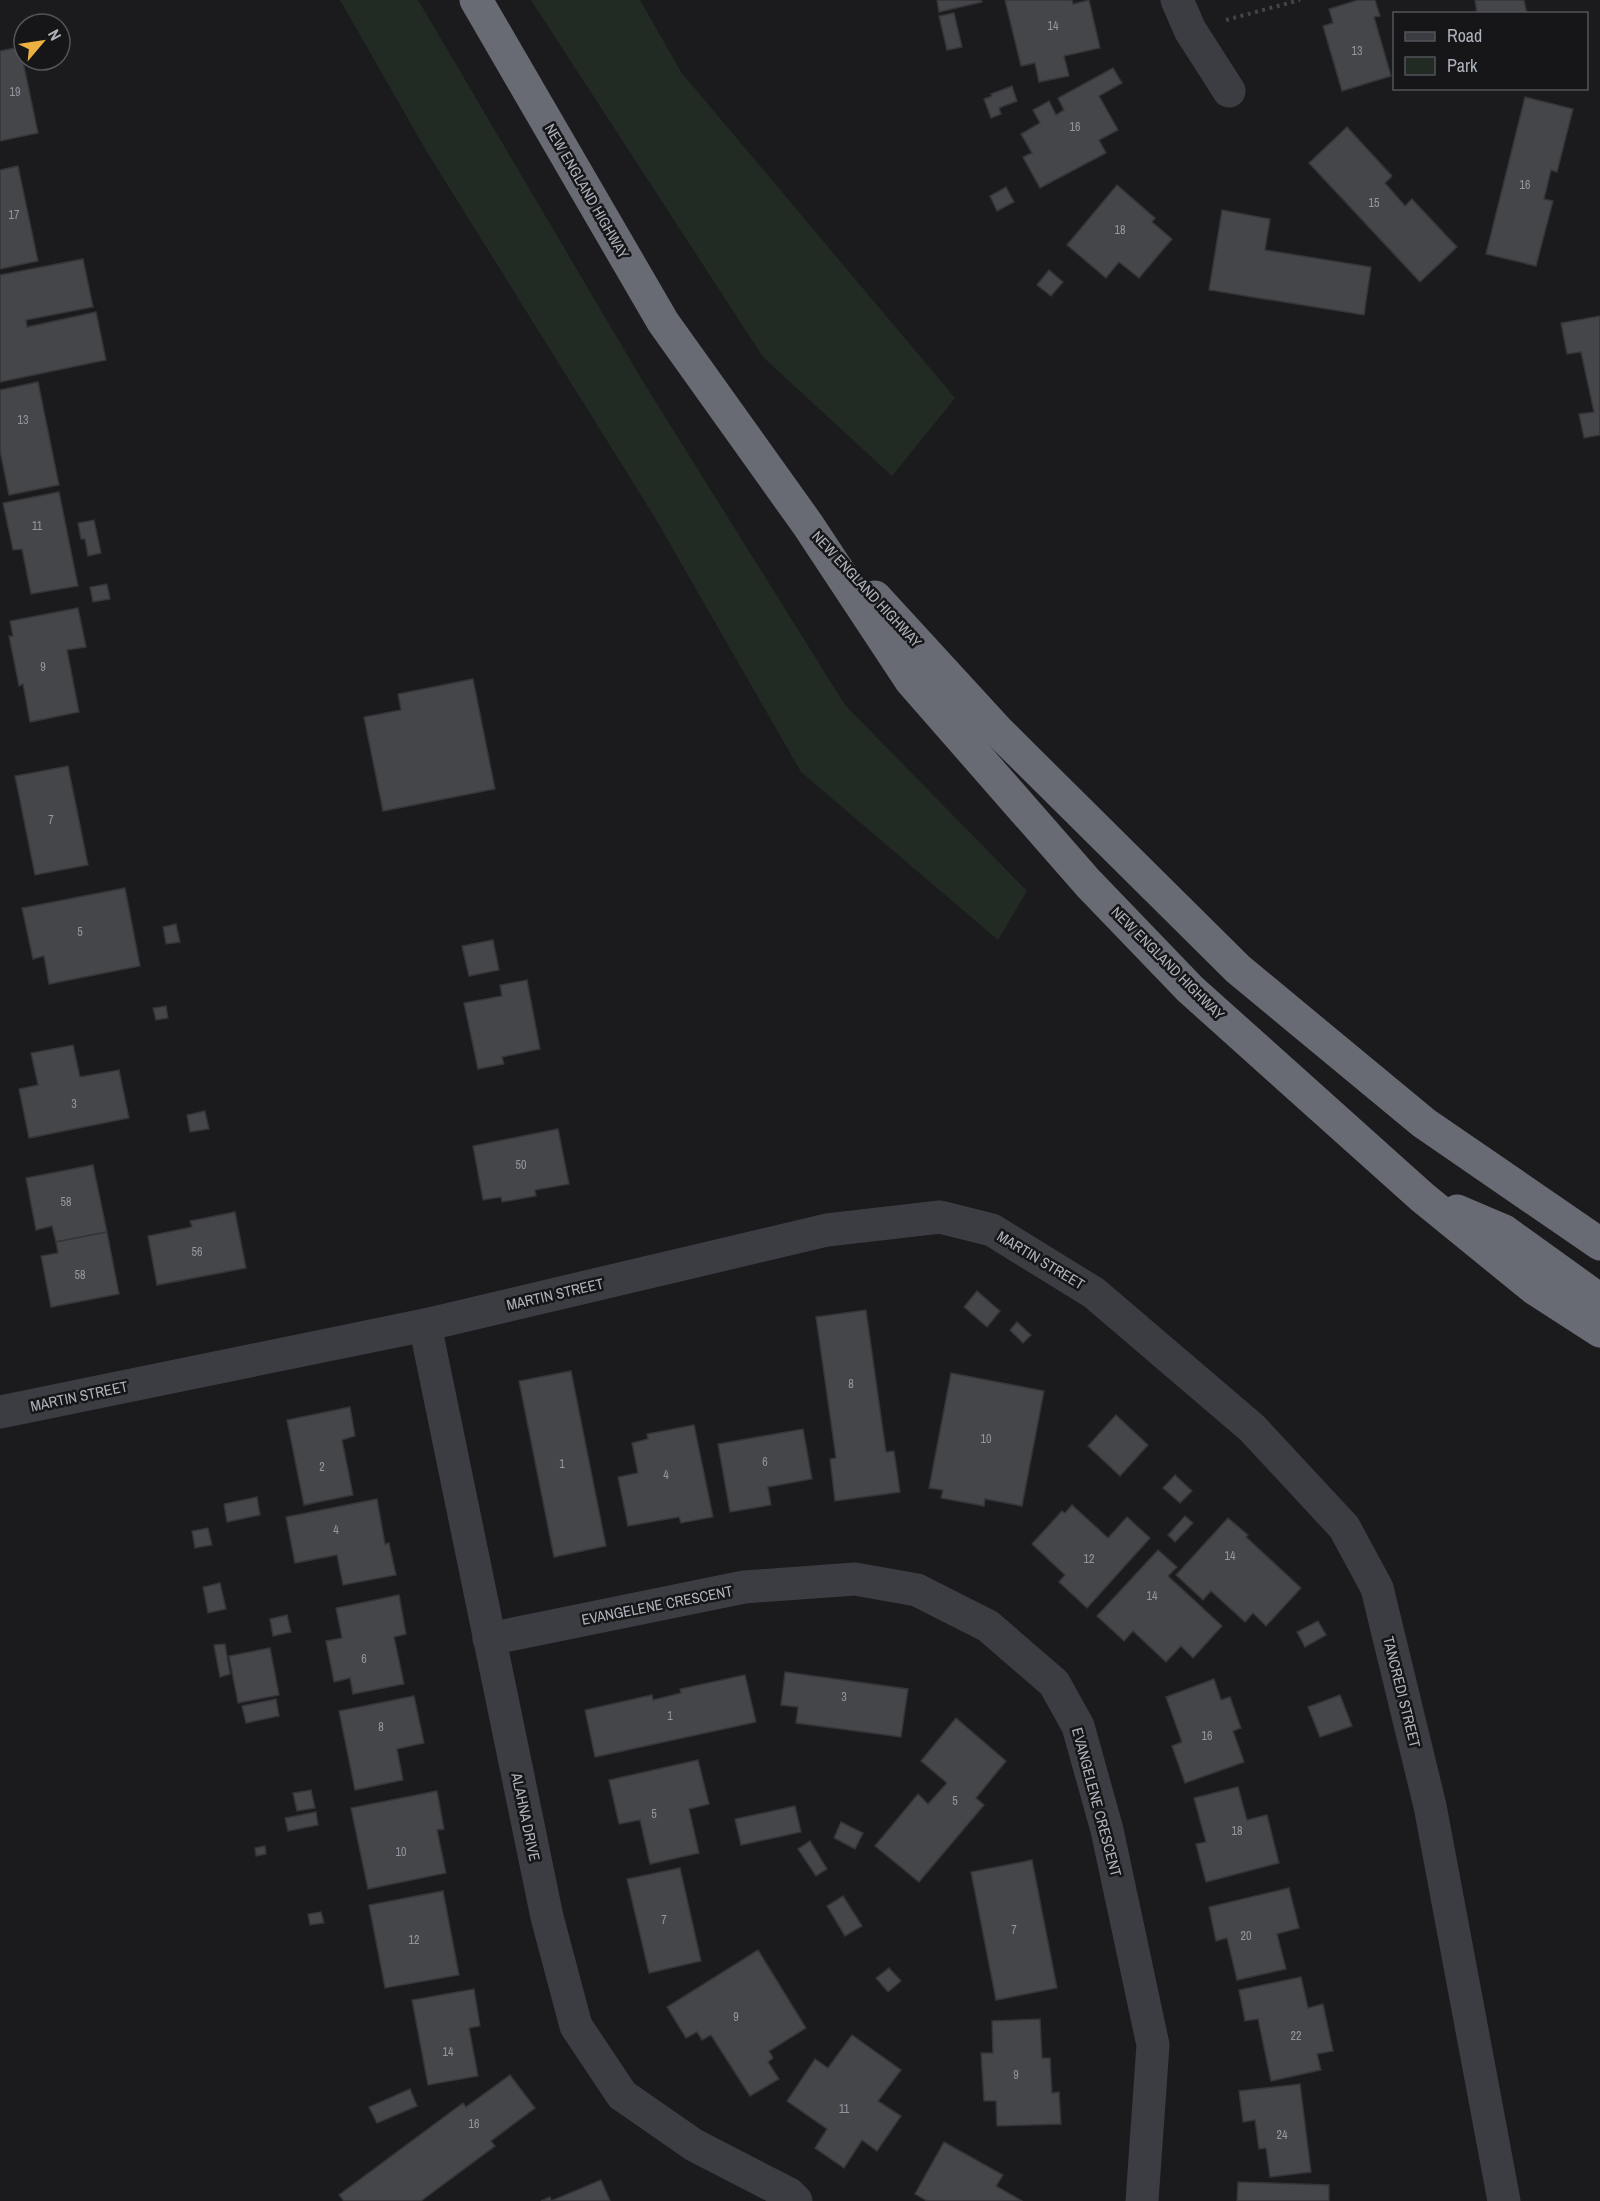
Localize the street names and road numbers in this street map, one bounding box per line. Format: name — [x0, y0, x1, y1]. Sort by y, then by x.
street label: NEW ENGLAND HIGHWAY — [540, 120, 635, 263]
street label: NEW ENGLAND HIGHWAY — [807, 526, 927, 652]
street label: NEW ENGLAND HIGHWAY — [1107, 902, 1230, 1025]
street label: MARTIN STREET — [993, 1226, 1089, 1295]
street label: MARTIN STREET — [504, 1273, 606, 1315]
street label: MARTIN STREET — [28, 1375, 130, 1417]
street label: EVANGELENE CRESCENT — [580, 1580, 735, 1630]
street label: TANCREDI STREET — [1378, 1634, 1426, 1750]
street label: EVANGELENE CRESCENT — [1067, 1725, 1127, 1879]
street label: ALAHNA DRIVE — [506, 1770, 546, 1863]

